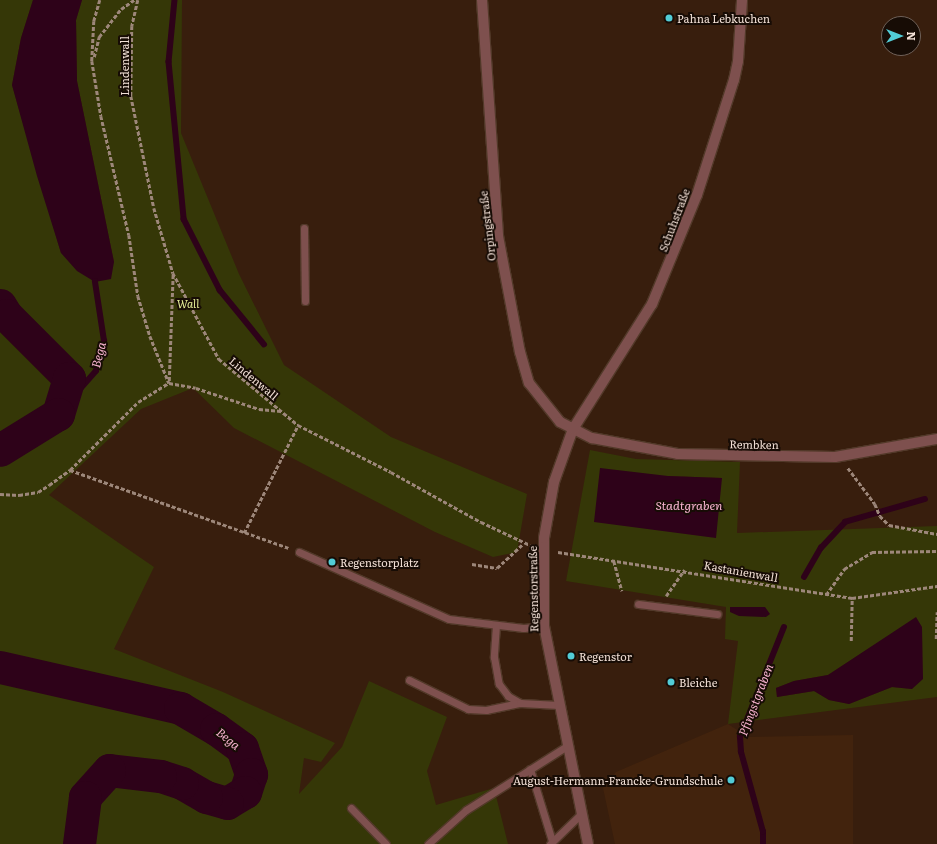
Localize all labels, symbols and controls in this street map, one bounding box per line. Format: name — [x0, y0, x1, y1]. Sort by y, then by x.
place label: Pahna Lebkuchen — [677, 11, 770, 25]
marker: Pahna Lebkuchen — [664, 13, 674, 23]
north arrow — [881, 16, 921, 56]
text: N — [904, 31, 920, 41]
street label: Lindenwall — [117, 36, 131, 96]
street label: Schuhstraße — [656, 187, 692, 253]
street label: Orpingstraße — [476, 190, 498, 262]
park label: Wall — [177, 296, 199, 310]
water label: Bega — [89, 341, 109, 369]
street label: Lindenwall — [227, 354, 281, 402]
street label: Rembken — [729, 437, 779, 451]
water label: Stadtgraben — [656, 499, 722, 513]
street label: Regenstorstraße — [526, 546, 540, 632]
place label: Regenstorplatz — [340, 555, 419, 569]
marker: Regenstorplatz — [327, 557, 337, 567]
street label: Kastanienwall — [703, 558, 779, 584]
place label: Regenstor — [579, 649, 632, 663]
marker: Regenstor — [566, 651, 576, 661]
water label: Pfingstgraben — [736, 662, 776, 738]
place label: Bleiche — [679, 675, 718, 689]
marker: Bleiche — [666, 677, 676, 687]
water label: Bega — [213, 725, 243, 753]
place label: August-Hermann-Francke-Grundschule — [513, 773, 723, 787]
marker: August-Hermann-Francke-Grundschule — [726, 775, 736, 785]

